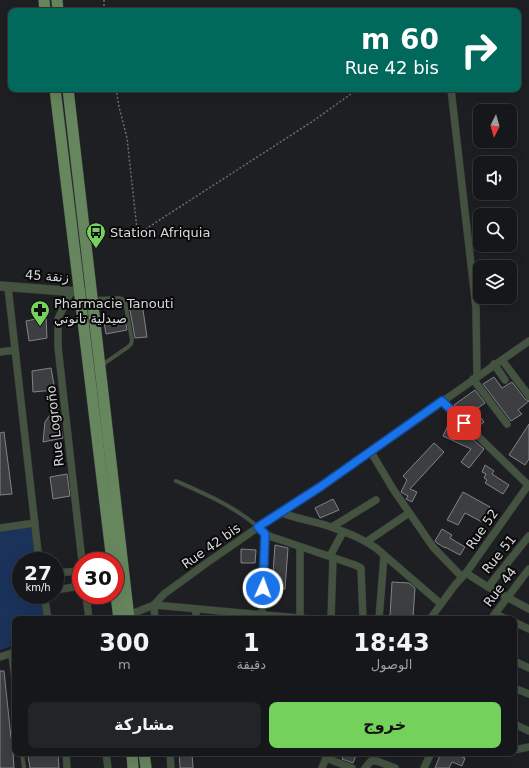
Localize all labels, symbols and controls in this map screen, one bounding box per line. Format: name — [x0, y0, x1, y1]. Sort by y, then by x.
text: 60 m — [361, 23, 439, 56]
icon: right — [453, 24, 505, 76]
text: Rue 42 bis — [345, 57, 439, 78]
north arrow — [473, 104, 517, 148]
map controls — [473, 104, 517, 304]
button: sound — [473, 156, 517, 200]
button: search — [473, 208, 517, 252]
bus stop icon: Station Afriquia — [85, 221, 107, 249]
place label: Station Afriquia — [110, 225, 210, 240]
button: layers — [473, 260, 517, 304]
street label: زنقة 45 — [24, 267, 70, 286]
place label: Pharmacie Tanouti صيدلية تانوتي — [54, 296, 174, 327]
pharmacy icon: Pharmacie Tanouti صيدلية تانوتي — [29, 299, 51, 327]
street label: Rue Logroño — [43, 385, 67, 467]
pin — [447, 406, 481, 440]
icon: arrive — [453, 412, 475, 434]
street label: Rue 52 — [463, 506, 501, 552]
street label: Rue 42 bis — [179, 520, 243, 572]
street label: Rue 51 — [479, 532, 519, 576]
speed limit sign: 30 — [72, 552, 124, 604]
text: 27 — [24, 561, 52, 585]
street label: Rue 44 — [480, 564, 520, 610]
position arrow — [242, 567, 284, 609]
text: km/h — [25, 582, 51, 593]
text: 300 — [99, 629, 149, 657]
text: 1 — [243, 629, 260, 657]
text: 18:43 — [353, 629, 430, 657]
text: m — [118, 657, 131, 672]
text: دقيقة — [237, 657, 266, 672]
text: الوصول — [371, 657, 412, 672]
button: مشاركة — [28, 702, 261, 748]
button: خروج — [269, 702, 501, 748]

